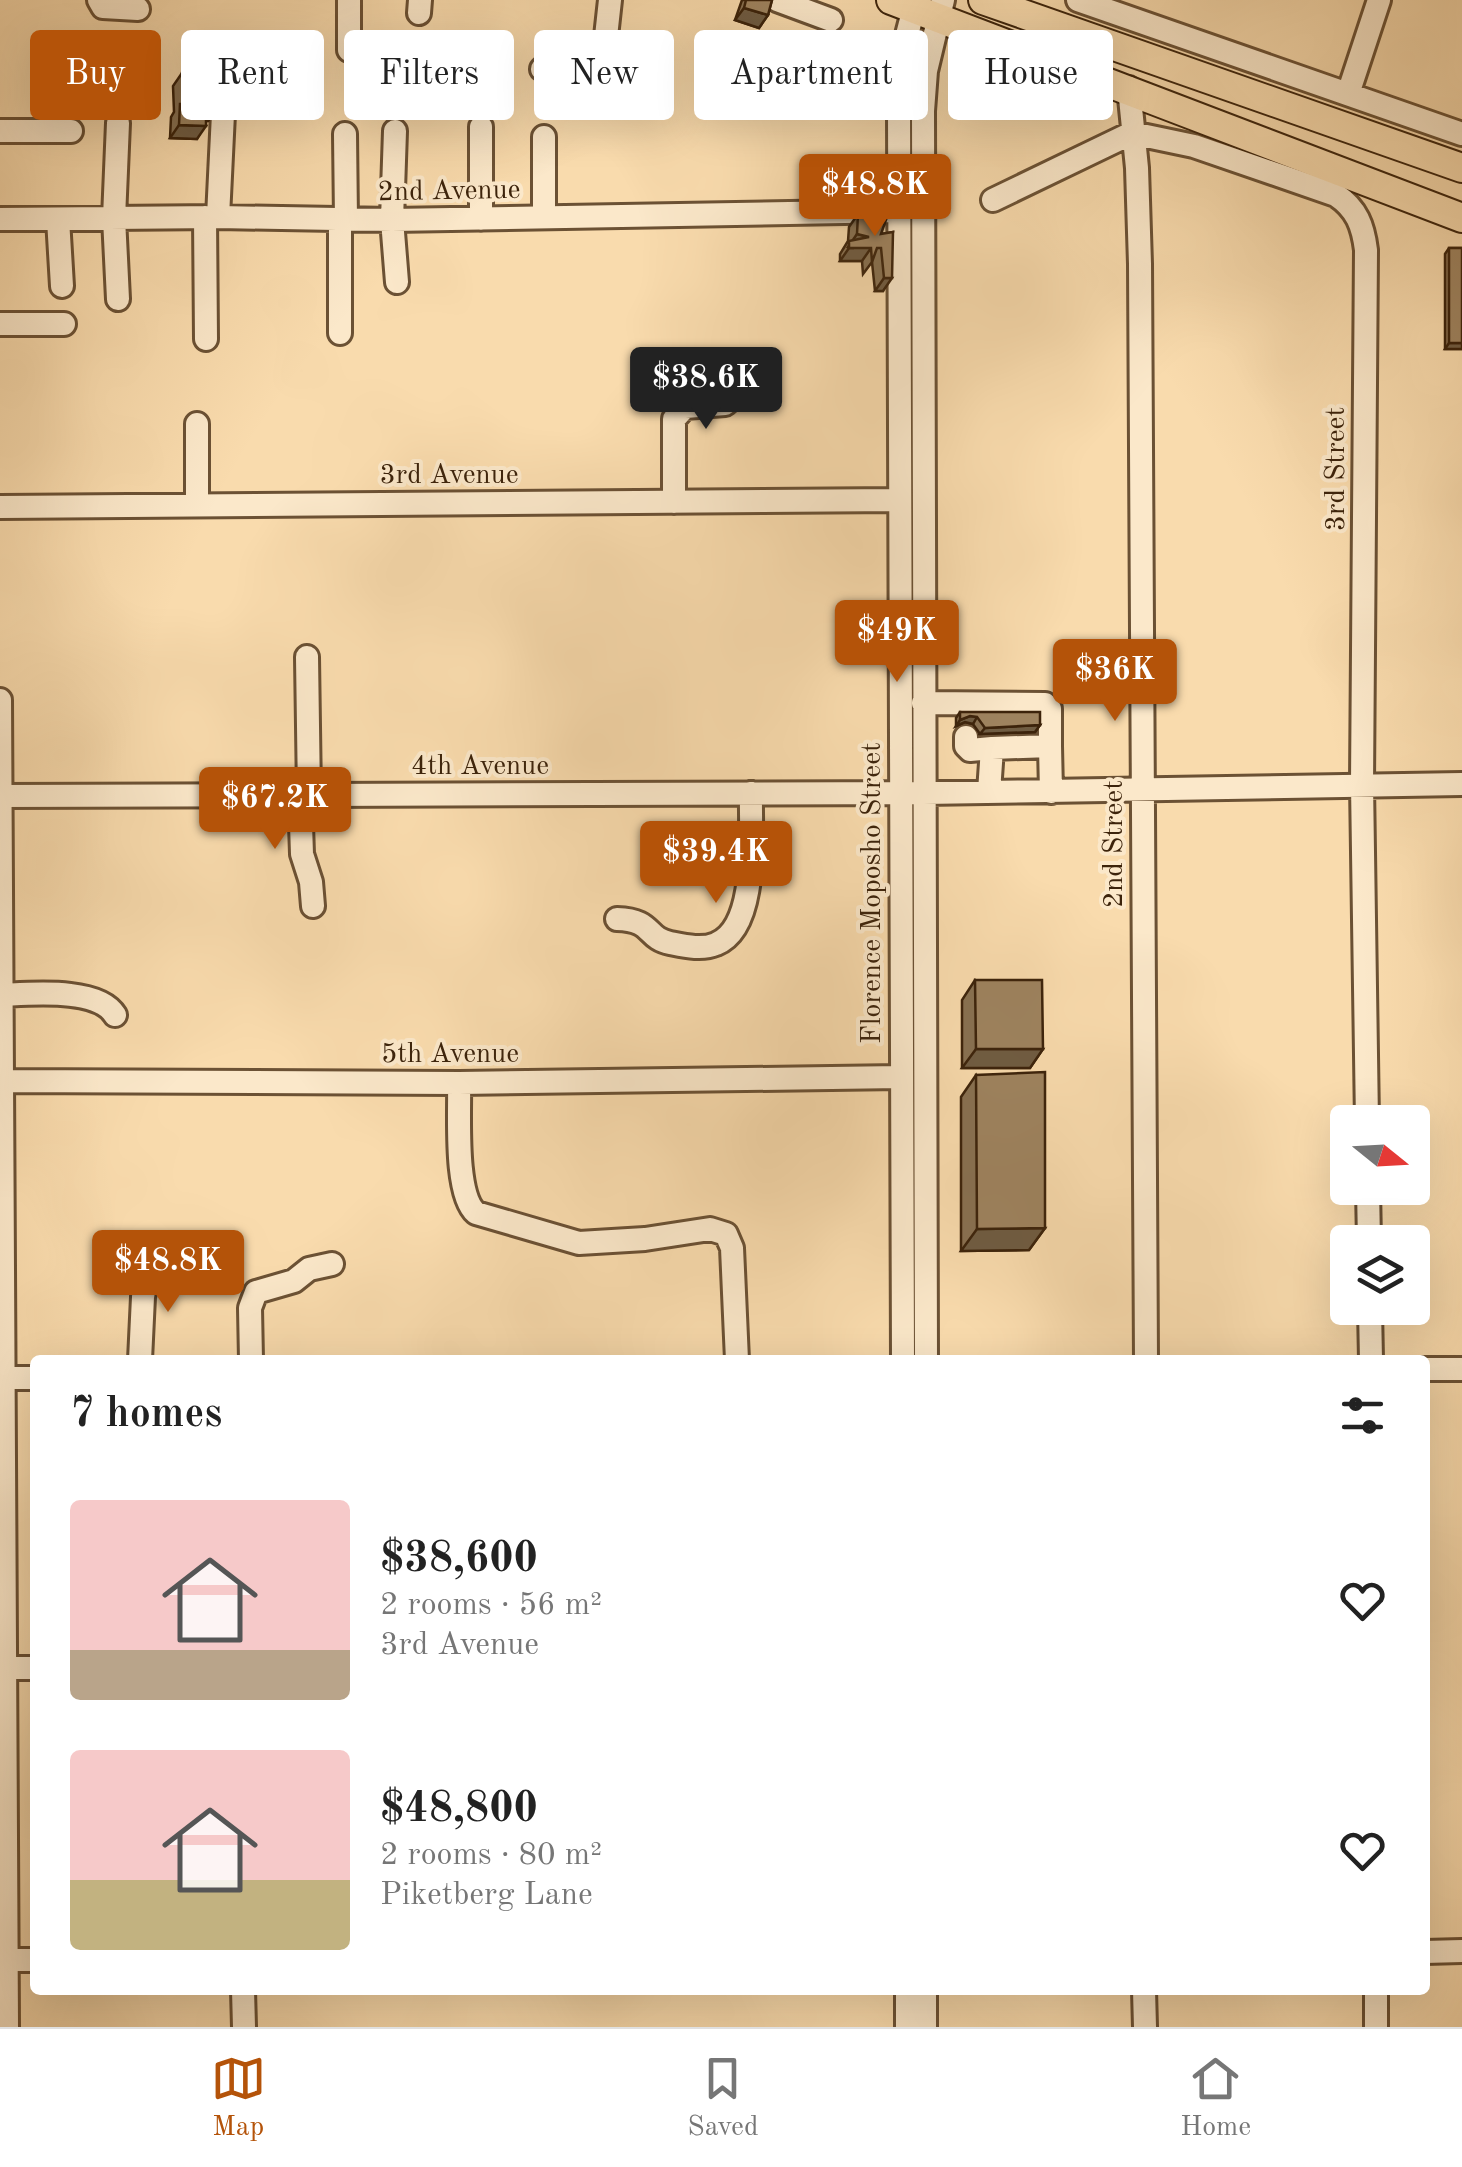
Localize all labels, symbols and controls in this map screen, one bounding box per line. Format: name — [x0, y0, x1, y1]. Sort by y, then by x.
chip: Buy — [30, 30, 161, 120]
chip: Rent — [181, 30, 324, 120]
chip: Filters — [344, 30, 514, 120]
chip: New — [534, 30, 674, 120]
chip: Apartment — [694, 30, 928, 120]
chip: House — [948, 30, 1113, 120]
pin: $48.8K — [794, 154, 956, 239]
text: $48.8K — [821, 170, 929, 202]
street label: 2nd Avenue — [377, 177, 521, 207]
pin: $38.6K — [625, 347, 787, 432]
text: $38.6K — [652, 363, 760, 395]
street label: 3rd Street — [1323, 407, 1351, 531]
street label: 3rd Avenue — [379, 462, 519, 490]
pin: $49K — [838, 600, 956, 685]
text: $49K — [857, 616, 937, 648]
pin: $36K — [1056, 639, 1174, 724]
text: $36K — [1075, 655, 1155, 687]
street label: Florence Moposho Street — [859, 742, 887, 1044]
street label: 4th Avenue — [411, 753, 549, 781]
pin: $67.2K — [194, 767, 356, 852]
street label: 2nd Street — [1101, 780, 1129, 908]
text: $67.2K — [221, 783, 329, 815]
pin: $39.4K — [635, 821, 797, 906]
text: $39.4K — [662, 837, 770, 869]
street label: 5th Avenue — [381, 1041, 519, 1069]
north arrow — [1330, 1105, 1430, 1205]
map controls — [1330, 1105, 1430, 1325]
button: layers — [1330, 1225, 1430, 1325]
pin: $48.8K — [87, 1230, 249, 1315]
text: $48.8K — [114, 1246, 222, 1278]
icon: filters — [1335, 1388, 1390, 1443]
text: 7 homes — [70, 1394, 222, 1436]
text: $38,600 — [380, 1539, 538, 1581]
icon: home — [150, 1540, 270, 1660]
icon: heart — [1335, 1573, 1390, 1628]
text: 2 rooms · 56 m² — [380, 1590, 602, 1622]
text: 3rd Avenue — [380, 1630, 539, 1662]
text: $48,800 — [380, 1789, 538, 1831]
icon: home — [150, 1790, 270, 1910]
icon: heart — [1335, 1823, 1390, 1878]
text: 2 rooms · 80 m² — [380, 1840, 602, 1872]
text: Piketberg Lane — [380, 1880, 593, 1912]
tab: Map — [211, 2051, 266, 2146]
tab: Saved — [687, 2051, 759, 2146]
tab: Home — [1180, 2051, 1251, 2146]

